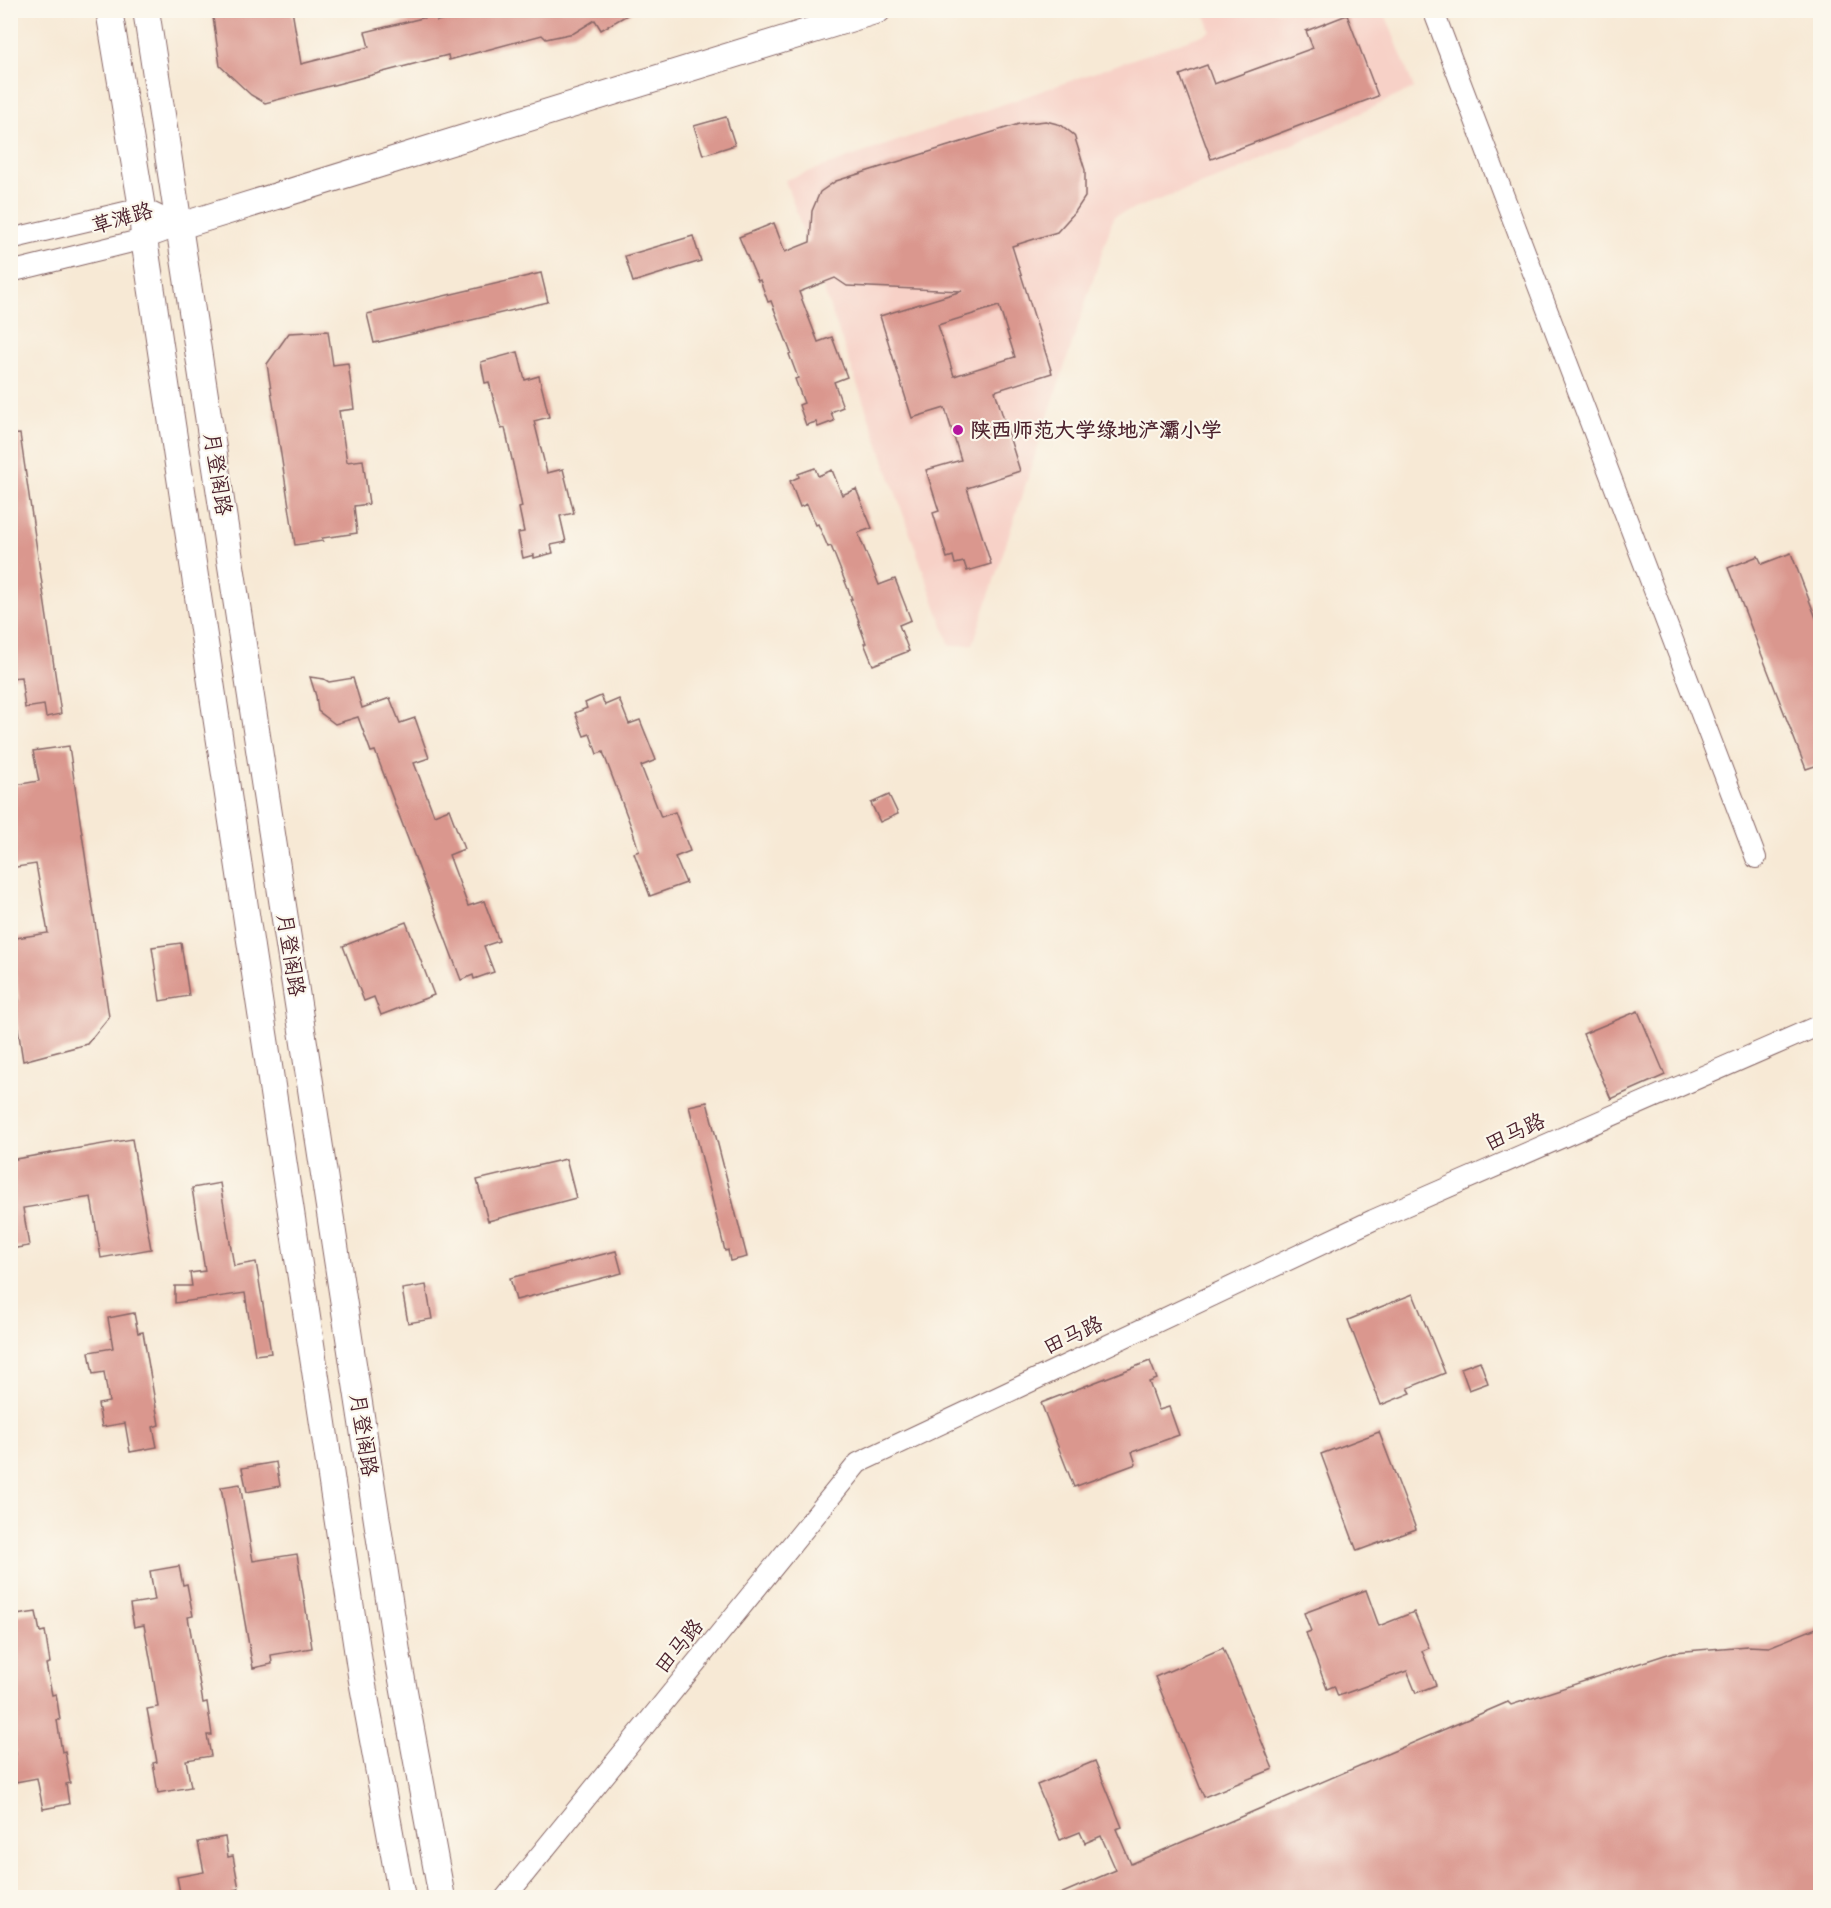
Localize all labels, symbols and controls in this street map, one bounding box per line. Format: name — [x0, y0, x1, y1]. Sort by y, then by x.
street label: 草滩路 — [88, 197, 156, 239]
place label: 陕西师范大学绿地浐灞小学 — [970, 417, 1222, 443]
marker: 陕西师范大学绿地浐灞小学 — [951, 423, 965, 437]
street label: 月登阁路 — [199, 430, 237, 518]
street label: 月登阁路 — [272, 911, 310, 999]
street label: 田马路 — [1481, 1107, 1549, 1157]
street label: 田马路 — [1039, 1310, 1107, 1360]
street label: 月登阁路 — [345, 1391, 383, 1479]
street label: 田马路 — [649, 1613, 709, 1679]

